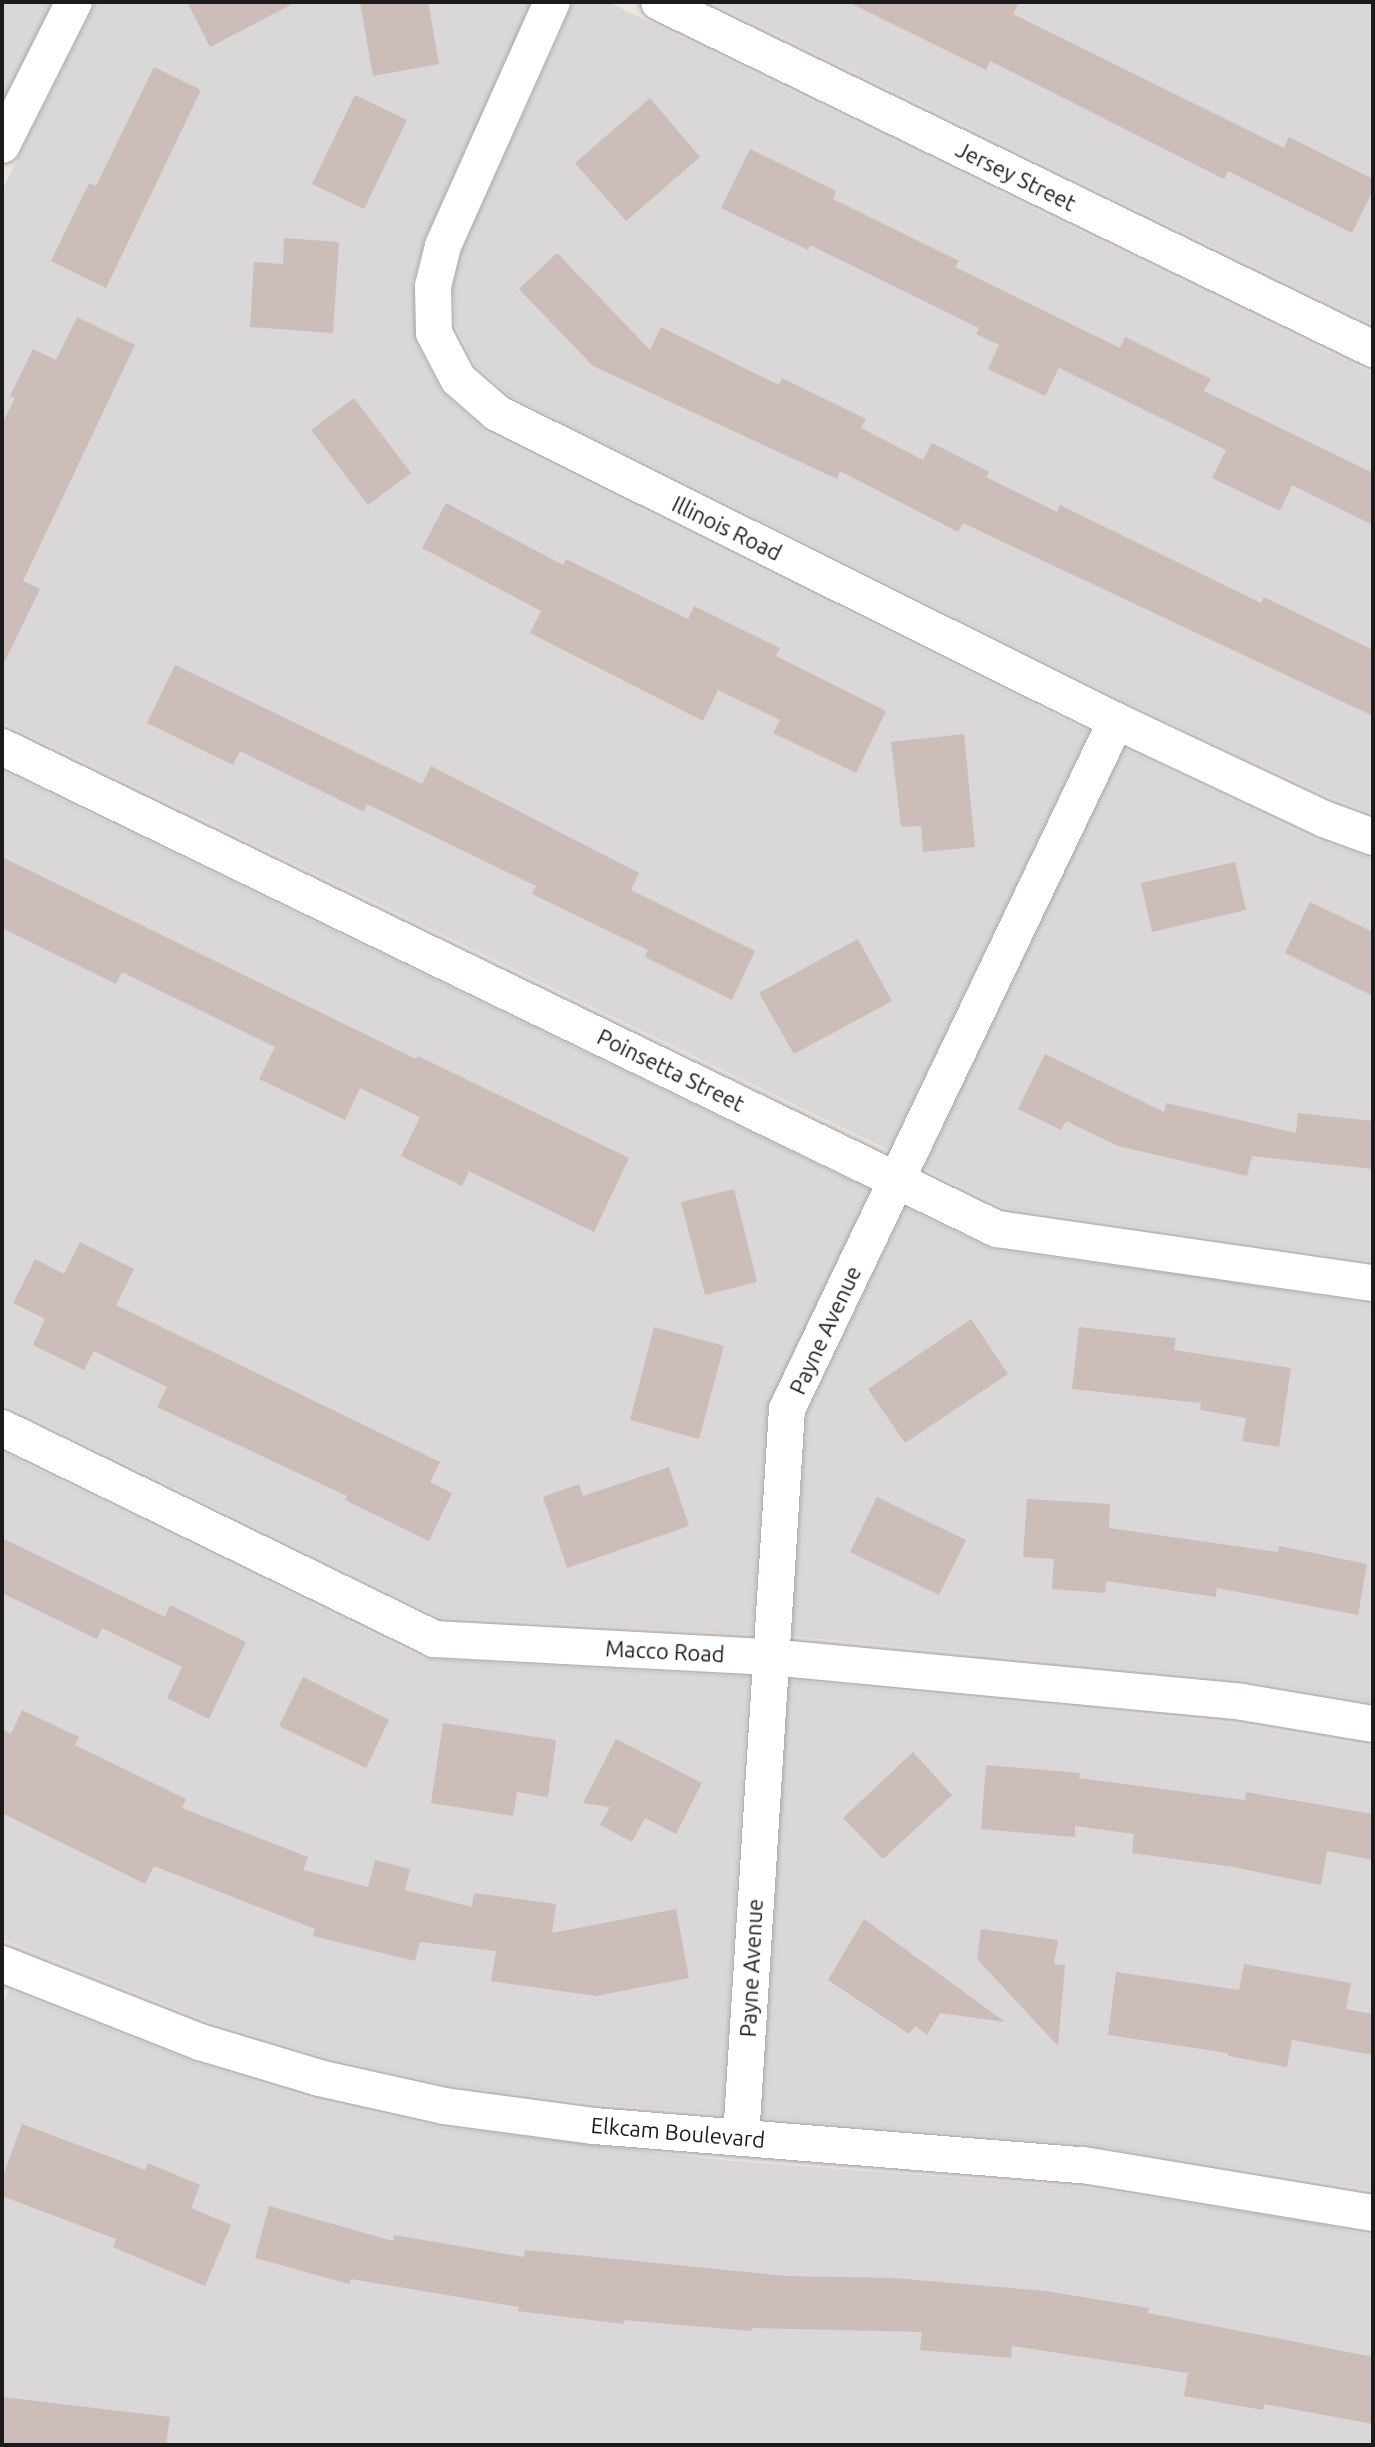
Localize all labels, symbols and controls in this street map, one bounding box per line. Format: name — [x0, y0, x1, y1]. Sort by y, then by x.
street label: Jersey Street — [952, 136, 1080, 216]
street label: Illinois Road — [668, 490, 786, 566]
street label: Poinsetta Street — [593, 1023, 749, 1117]
street label: Payne Avenue — [784, 1262, 866, 1398]
street label: Macco Road — [605, 1635, 725, 1667]
street label: Payne Avenue — [734, 1898, 768, 2038]
street label: Elkcam Boulevard — [590, 2111, 766, 2153]

